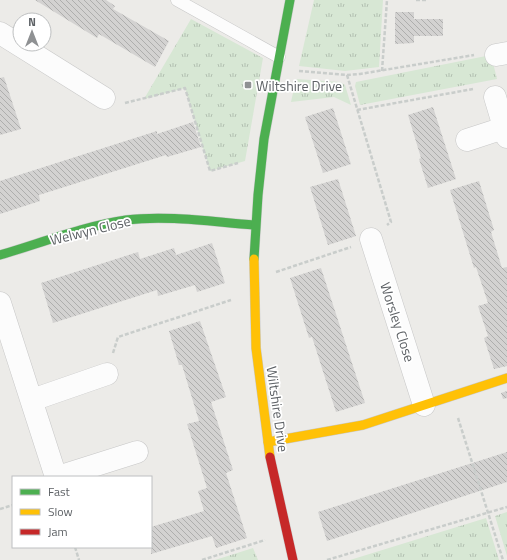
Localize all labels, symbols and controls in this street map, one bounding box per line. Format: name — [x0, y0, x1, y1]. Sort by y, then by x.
north arrow — [12, 12, 52, 52]
text: N — [28, 14, 36, 30]
place label: Wiltshire Drive — [256, 75, 342, 96]
marker: Wiltshire Drive — [243, 80, 253, 90]
street label: Welwyn Close — [48, 210, 132, 250]
street label: Worsley Close — [375, 279, 421, 365]
street label: Wiltshire Drive — [262, 365, 294, 453]
legend — [12, 476, 152, 548]
text: Fast — [48, 482, 71, 501]
text: Slow — [48, 502, 73, 521]
text: Jam — [48, 522, 68, 541]

